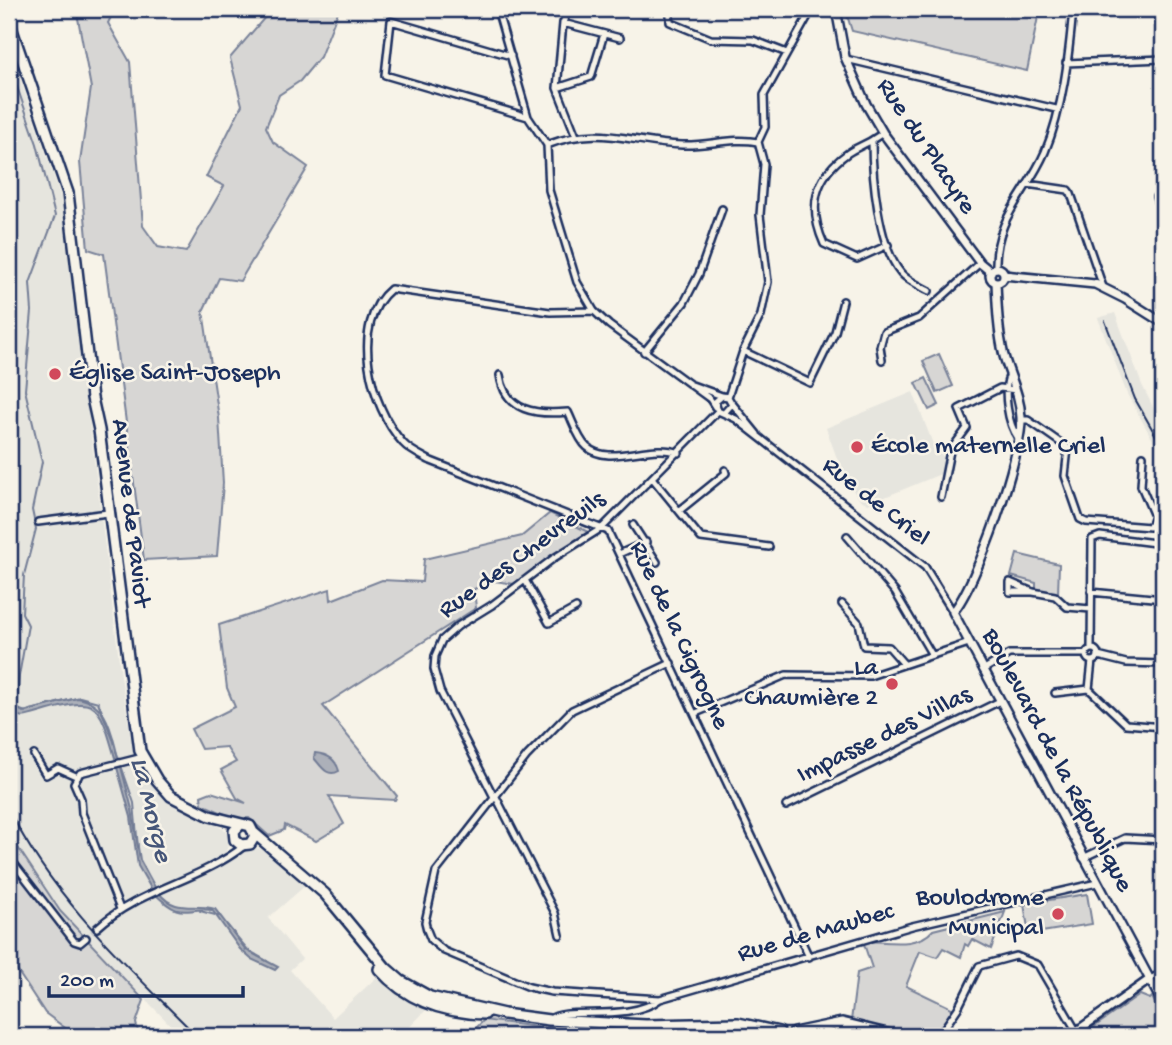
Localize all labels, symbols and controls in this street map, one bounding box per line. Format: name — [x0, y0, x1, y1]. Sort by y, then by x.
street label: Rue du Placyre — [868, 73, 982, 222]
place label: Église Saint-Joseph — [69, 359, 281, 390]
marker: Église Saint-Joseph — [47, 366, 63, 382]
street label: Avenue de Paviot — [102, 417, 156, 611]
place label: École maternelle Criel — [871, 432, 1106, 463]
marker: École maternelle Criel — [849, 439, 865, 455]
street label: Rue de Criel — [815, 451, 935, 555]
street label: Rue des Chevreuils — [434, 484, 614, 627]
street label: Rue de la Cigrogne — [621, 537, 735, 736]
street label: Boulevard de la République — [973, 623, 1139, 899]
place label: La Chaumière 2 — [744, 654, 880, 715]
marker: La Chaumière 2 — [884, 676, 900, 692]
street label: Impasse des Villas — [793, 680, 979, 792]
water label: La Morge — [121, 754, 179, 867]
place label: Boulodrome Municipal — [915, 884, 1045, 945]
street label: Rue de Maubec — [734, 897, 899, 971]
marker: Boulodrome Municipal — [1050, 906, 1066, 922]
scale bar — [49, 954, 243, 998]
text: 200 m — [60, 970, 114, 995]

